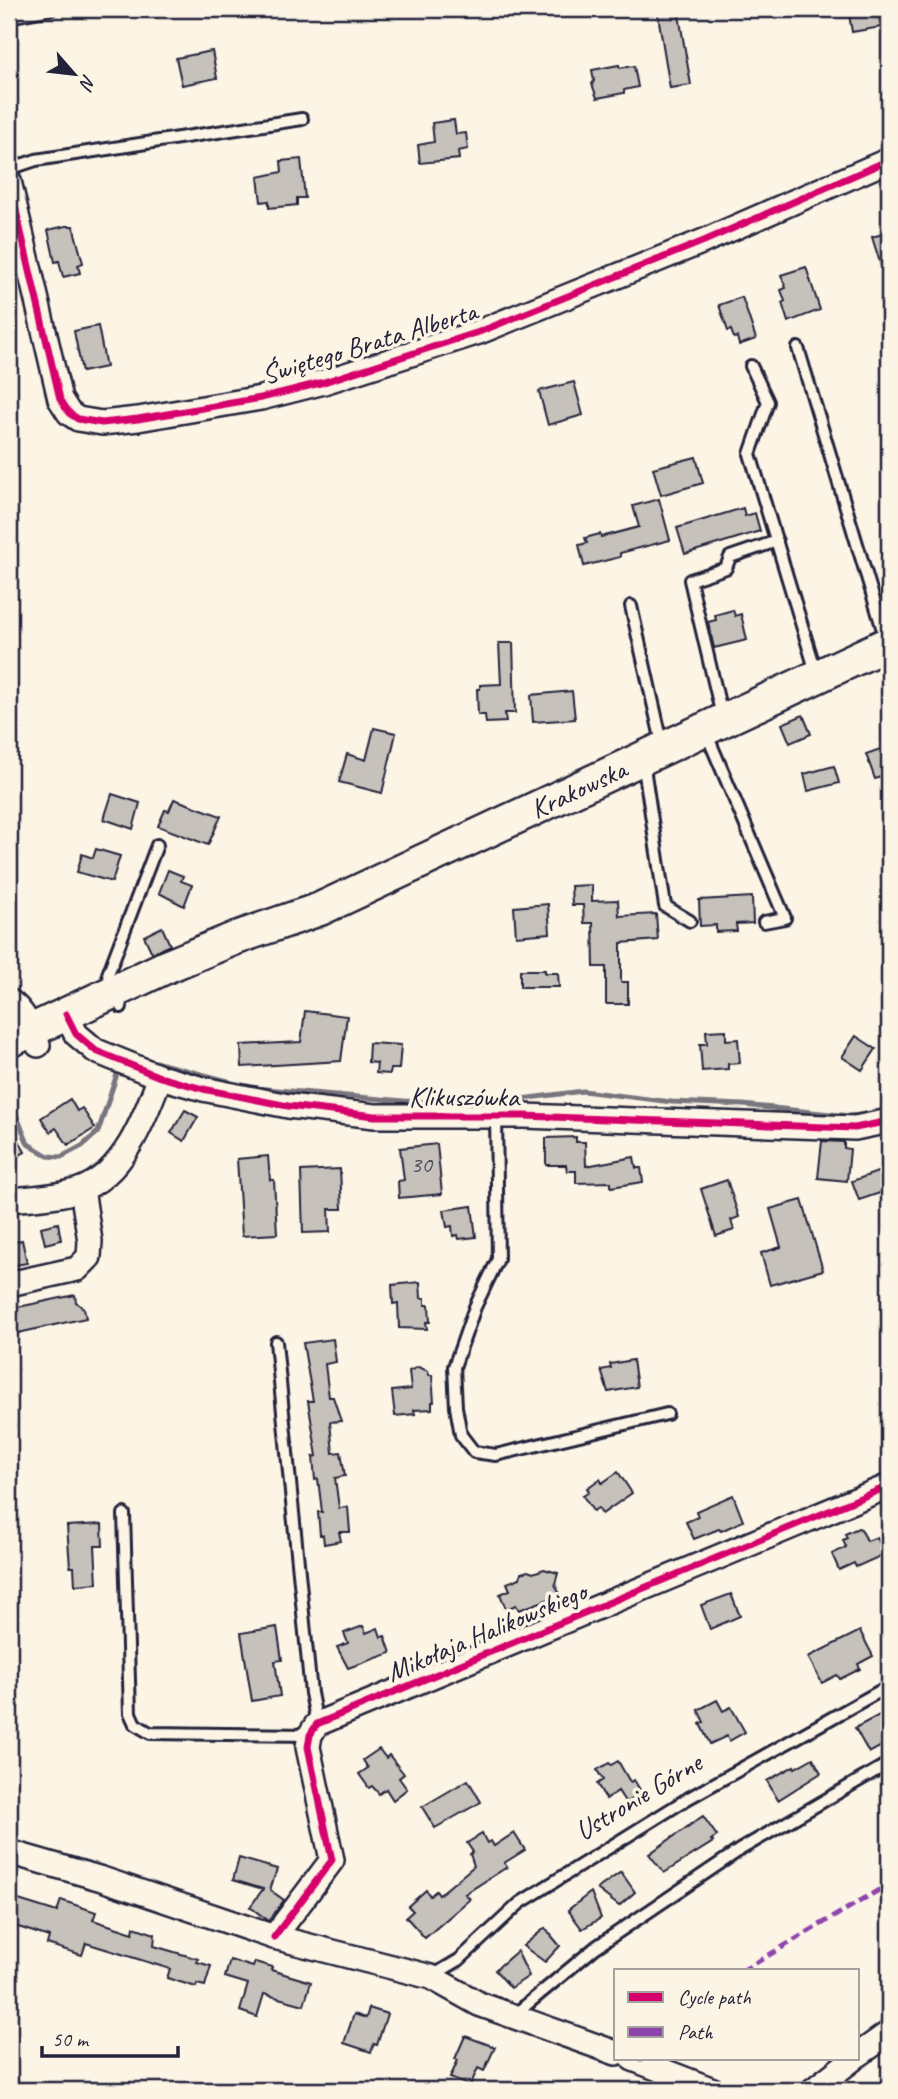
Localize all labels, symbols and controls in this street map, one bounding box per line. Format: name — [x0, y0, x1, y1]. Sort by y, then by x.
north arrow — [38, 38, 108, 108]
text: N — [73, 71, 101, 95]
street label: Świętego Brata Alberta — [257, 292, 483, 392]
street label: Krakowska — [525, 750, 634, 826]
street label: Klikuszówka — [409, 1079, 521, 1114]
house number: 30 — [410, 1149, 434, 1179]
street label: Mikołaja Halikowskiego — [381, 1572, 594, 1689]
street label: Ustronie Górne — [569, 1744, 710, 1848]
legend — [614, 1969, 860, 2060]
text: Cycle path — [678, 1984, 751, 2010]
scale bar — [42, 2015, 178, 2059]
text: Path — [678, 2019, 714, 2045]
text: 50 m — [52, 2026, 90, 2052]

